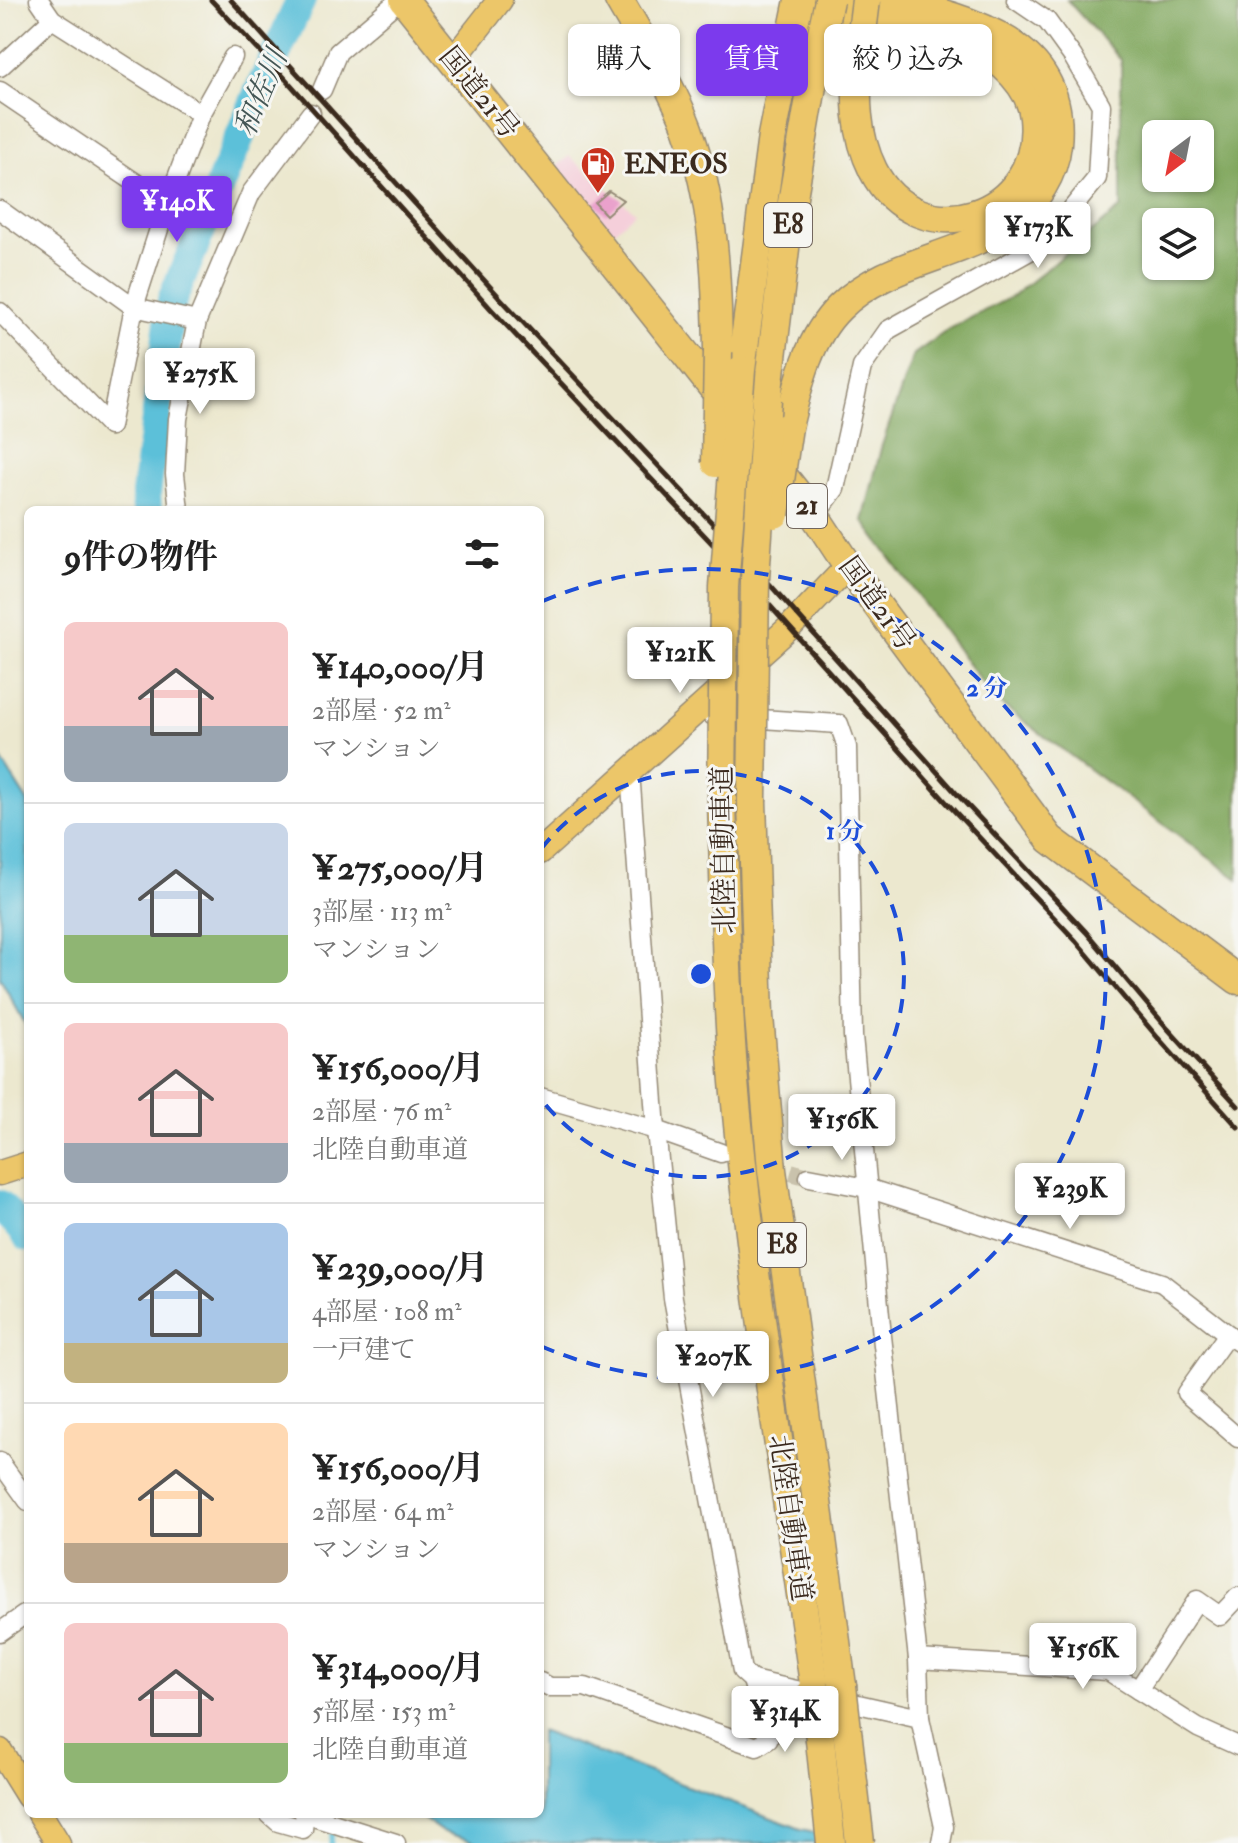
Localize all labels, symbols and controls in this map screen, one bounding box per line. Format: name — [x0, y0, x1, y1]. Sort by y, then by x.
chip: 購入 — [568, 24, 680, 96]
chip: 賃貸 — [696, 24, 808, 96]
chip: 絞り込み — [824, 24, 992, 96]
street label: 国道21号 — [431, 40, 527, 146]
water label: 和佐川 — [226, 42, 297, 142]
north arrow — [1142, 120, 1214, 192]
map controls — [1142, 120, 1214, 280]
fuel station icon: ENEOS — [579, 145, 617, 195]
place label: ENEOS — [624, 147, 728, 182]
pin: ¥140K — [121, 176, 233, 244]
text: ¥140K — [140, 186, 214, 218]
pin: ¥173K — [982, 202, 1094, 270]
road number: E8 — [764, 203, 812, 247]
button: layers — [1142, 208, 1214, 280]
text: ¥173K — [1004, 212, 1072, 244]
pin: ¥275K — [144, 348, 256, 416]
text: ¥275K — [163, 358, 237, 390]
road number: 21 — [787, 484, 827, 528]
icon: filters — [460, 532, 504, 576]
text: 9件の物件 — [64, 536, 217, 579]
street label: 国道21号 — [831, 550, 923, 658]
pin: ¥121K — [624, 627, 736, 695]
text: ¥121K — [645, 637, 715, 669]
text: ¥140,000/月 — [312, 646, 489, 689]
icon: home — [128, 654, 224, 750]
text: 2 分 — [966, 673, 1008, 704]
text: 2部屋 · 52 m² — [312, 695, 451, 727]
text: マンション — [312, 733, 441, 765]
street label: 北陸自動車道 — [705, 766, 743, 934]
text: 1 分 — [826, 816, 864, 847]
text: ¥275,000/月 — [312, 847, 488, 890]
icon: home — [128, 855, 224, 951]
text: 3部屋 · 113 m² — [312, 896, 452, 928]
text: マンション — [312, 934, 441, 966]
centre of rings — [687, 960, 715, 988]
text: ¥156,000/月 — [312, 1047, 485, 1090]
icon: home — [128, 1055, 224, 1151]
pin: ¥156K — [786, 1094, 898, 1162]
text: 2部屋 · 76 m² — [312, 1096, 451, 1128]
text: ¥156K — [806, 1104, 878, 1136]
text: 北陸自動車道 — [312, 1134, 468, 1166]
pin: ¥239K — [1014, 1163, 1126, 1231]
text: ¥239K — [1033, 1173, 1107, 1205]
road number: E8 — [758, 1223, 806, 1267]
text: ¥239,000/月 — [312, 1247, 488, 1290]
icon: home — [128, 1255, 224, 1351]
text: 4部屋 · 108 m² — [312, 1296, 462, 1328]
pin: ¥207K — [657, 1331, 769, 1399]
text: 一戸建て — [312, 1334, 416, 1366]
text: ¥207K — [675, 1341, 751, 1373]
street label: 北陸自動車道 — [761, 1432, 819, 1604]
text: ¥156,000/月 — [312, 1447, 485, 1490]
icon: home — [128, 1455, 224, 1551]
text: 2部屋 · 64 m² — [312, 1496, 453, 1528]
text: マンション — [312, 1534, 441, 1566]
pin: ¥156K — [1027, 1623, 1139, 1691]
text: ¥156K — [1047, 1633, 1119, 1665]
text: ¥314,000/月 — [312, 1647, 485, 1690]
icon: home — [128, 1655, 224, 1751]
pin: ¥314K — [729, 1686, 841, 1754]
text: 5部屋 · 153 m² — [312, 1696, 455, 1728]
text: ¥314K — [750, 1696, 821, 1728]
text: 北陸自動車道 — [312, 1734, 468, 1766]

